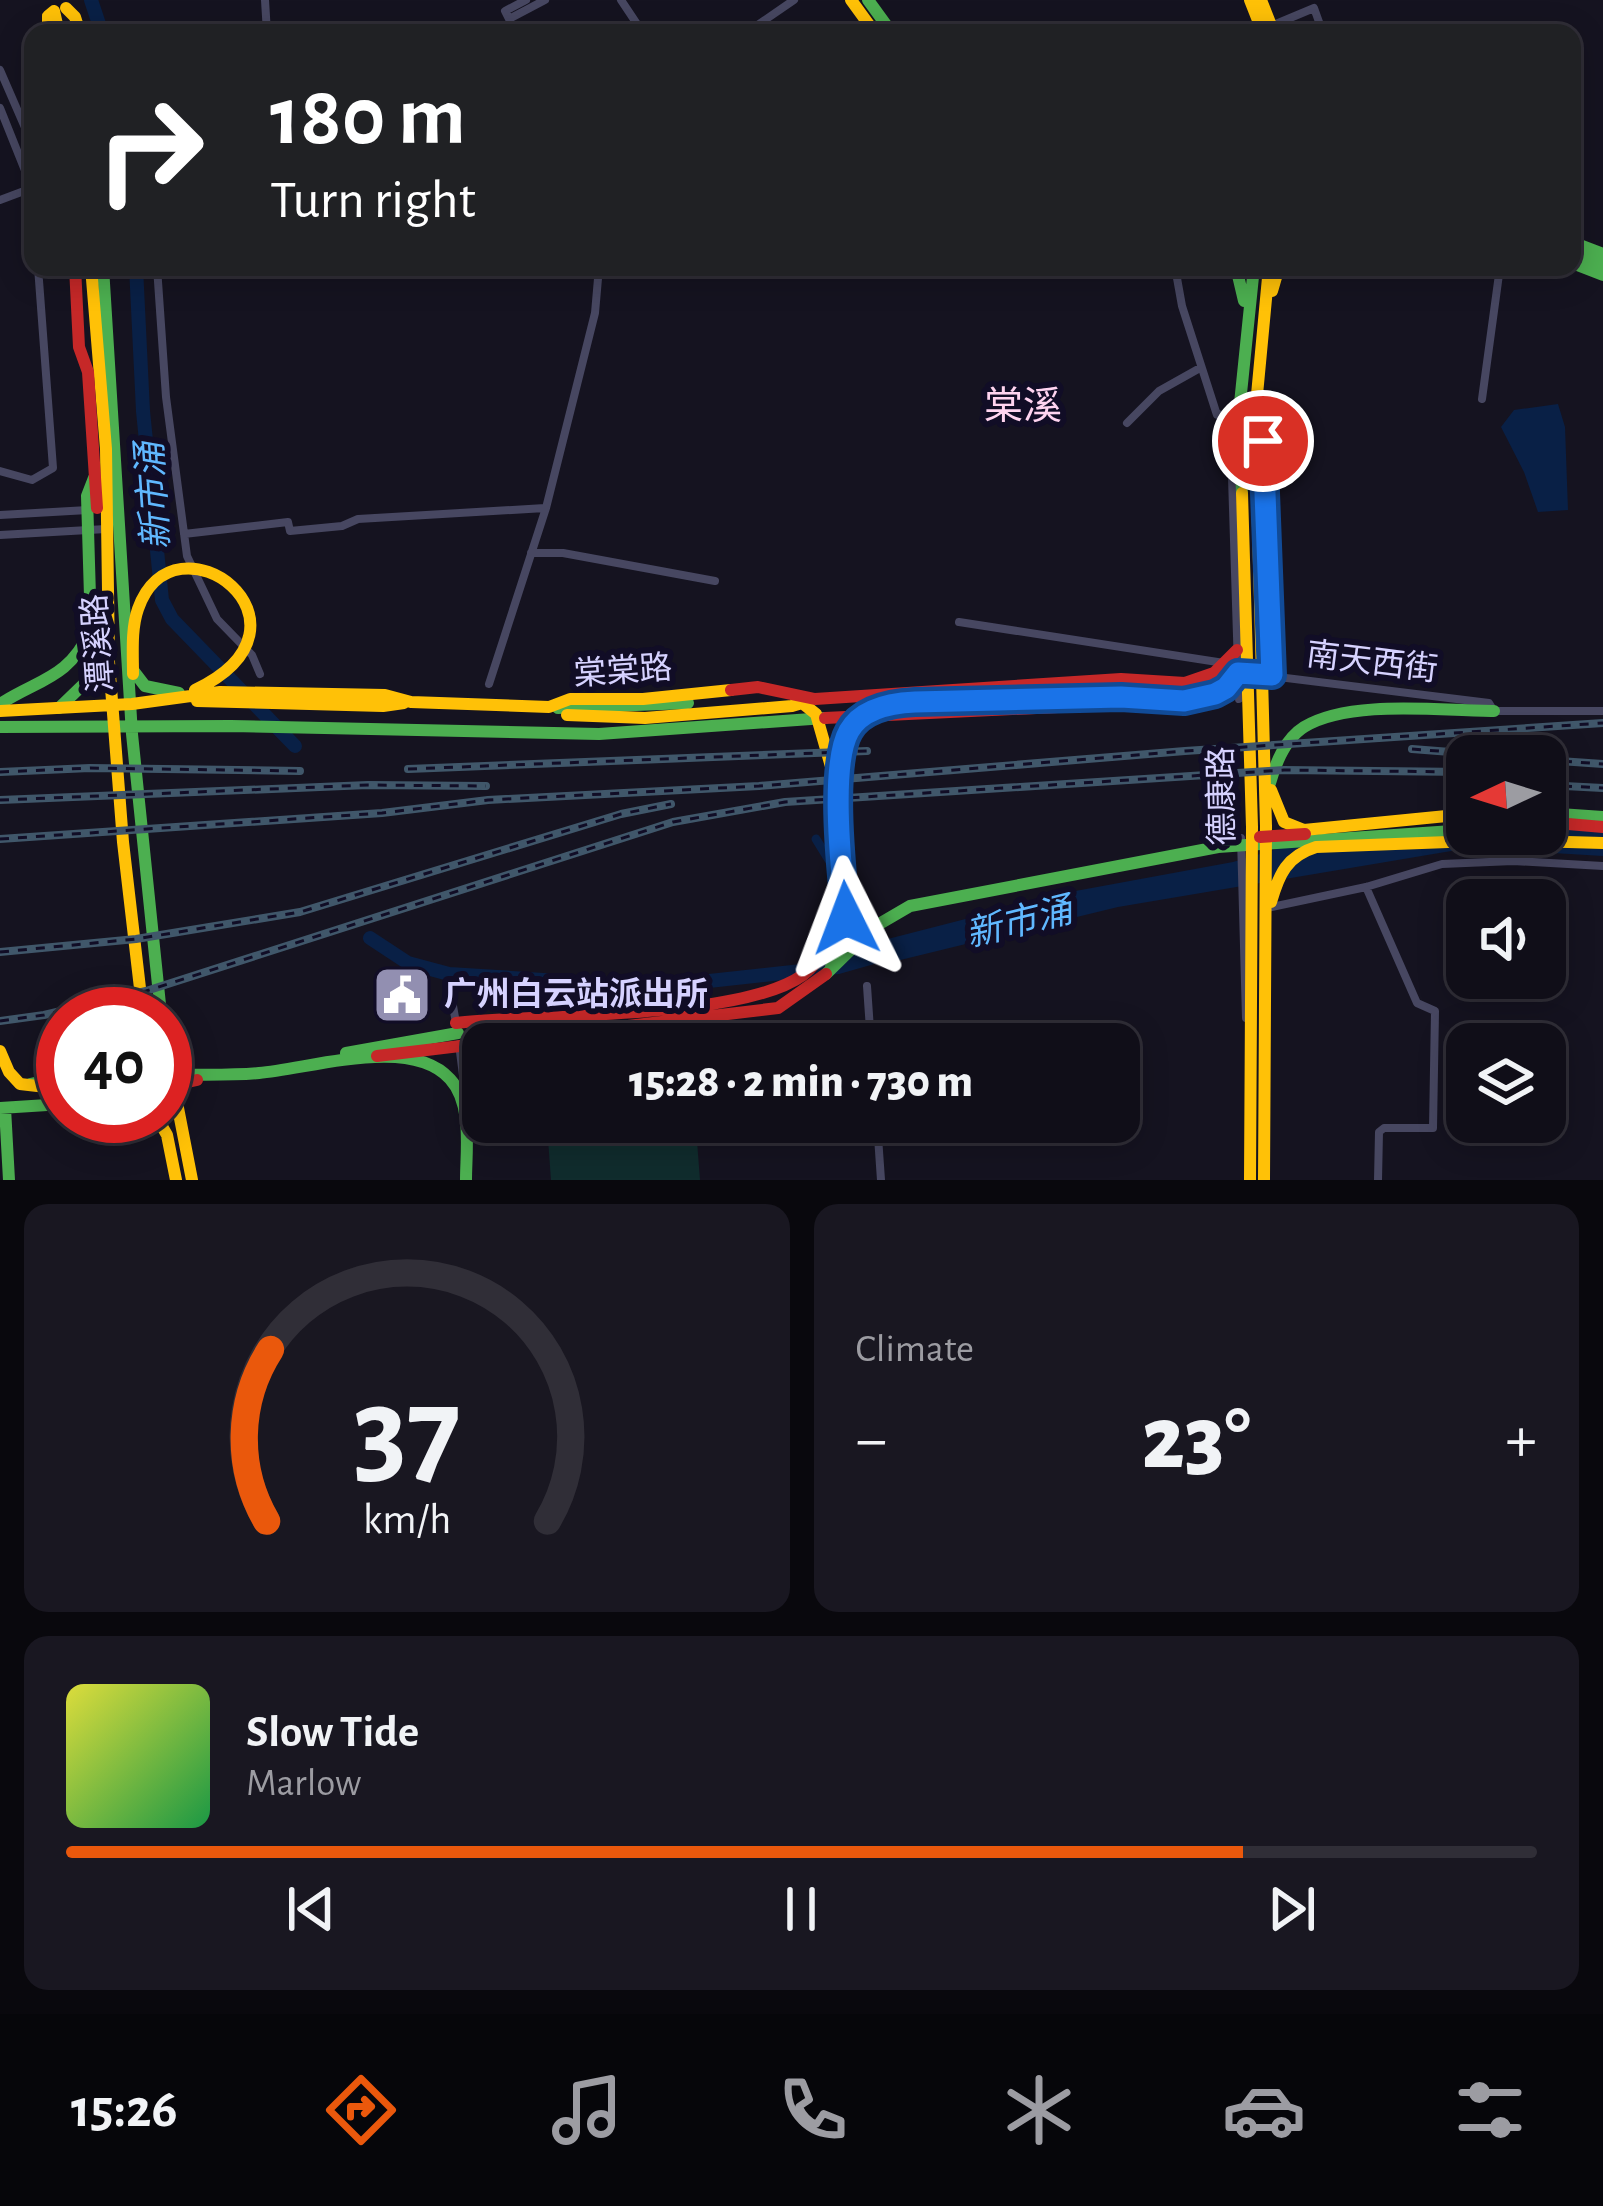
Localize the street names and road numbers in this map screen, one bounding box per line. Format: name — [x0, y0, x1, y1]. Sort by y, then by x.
street label: 潭溪路 — [77, 592, 119, 694]
street label: 南天西街 — [1304, 637, 1440, 687]
street label: 棠棠路 — [572, 650, 674, 692]
street label: 德康路 — [1204, 746, 1240, 846]

